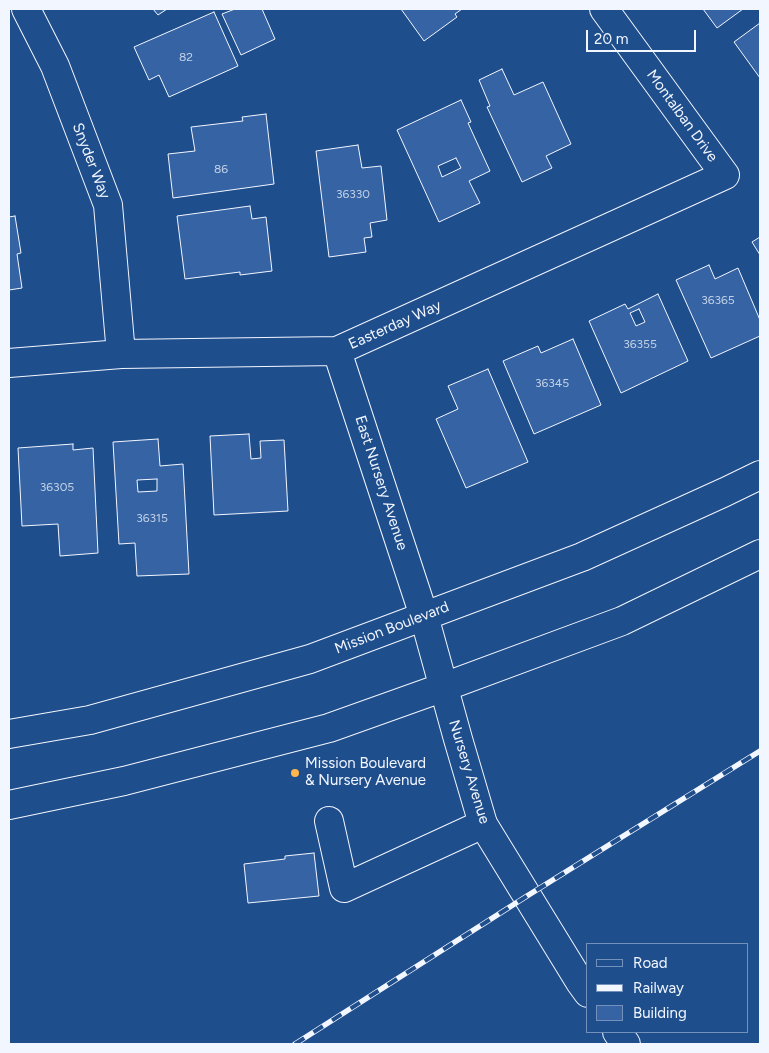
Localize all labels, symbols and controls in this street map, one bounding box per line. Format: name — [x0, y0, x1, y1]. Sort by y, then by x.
scale bar — [589, 20, 699, 52]
text: 20 m — [594, 30, 628, 48]
house number: 82 — [179, 50, 193, 64]
street label: Montalban Drive — [643, 66, 721, 166]
street label: Snyder Way — [68, 120, 114, 202]
house number: 86 — [214, 162, 228, 176]
house number: 36330 — [336, 187, 370, 201]
house number: 36365 — [701, 293, 735, 307]
street label: Easterday Way — [346, 297, 444, 353]
house number: 36355 — [623, 337, 657, 351]
house number: 36345 — [535, 376, 569, 390]
street label: East Nursery Avenue — [351, 413, 411, 553]
house number: 36305 — [40, 480, 74, 494]
house number: 36315 — [136, 511, 168, 525]
street label: Mission Boulevard — [332, 598, 452, 658]
street label: Nursery Avenue — [445, 718, 493, 826]
place label: Mission Boulevard & Nursery Avenue — [305, 755, 426, 790]
marker: Mission Boulevard & Nursery Avenue — [289, 767, 301, 779]
legend — [586, 943, 749, 1033]
text: Road — [633, 954, 668, 972]
text: Railway — [633, 979, 684, 997]
text: Building — [633, 1004, 687, 1022]

